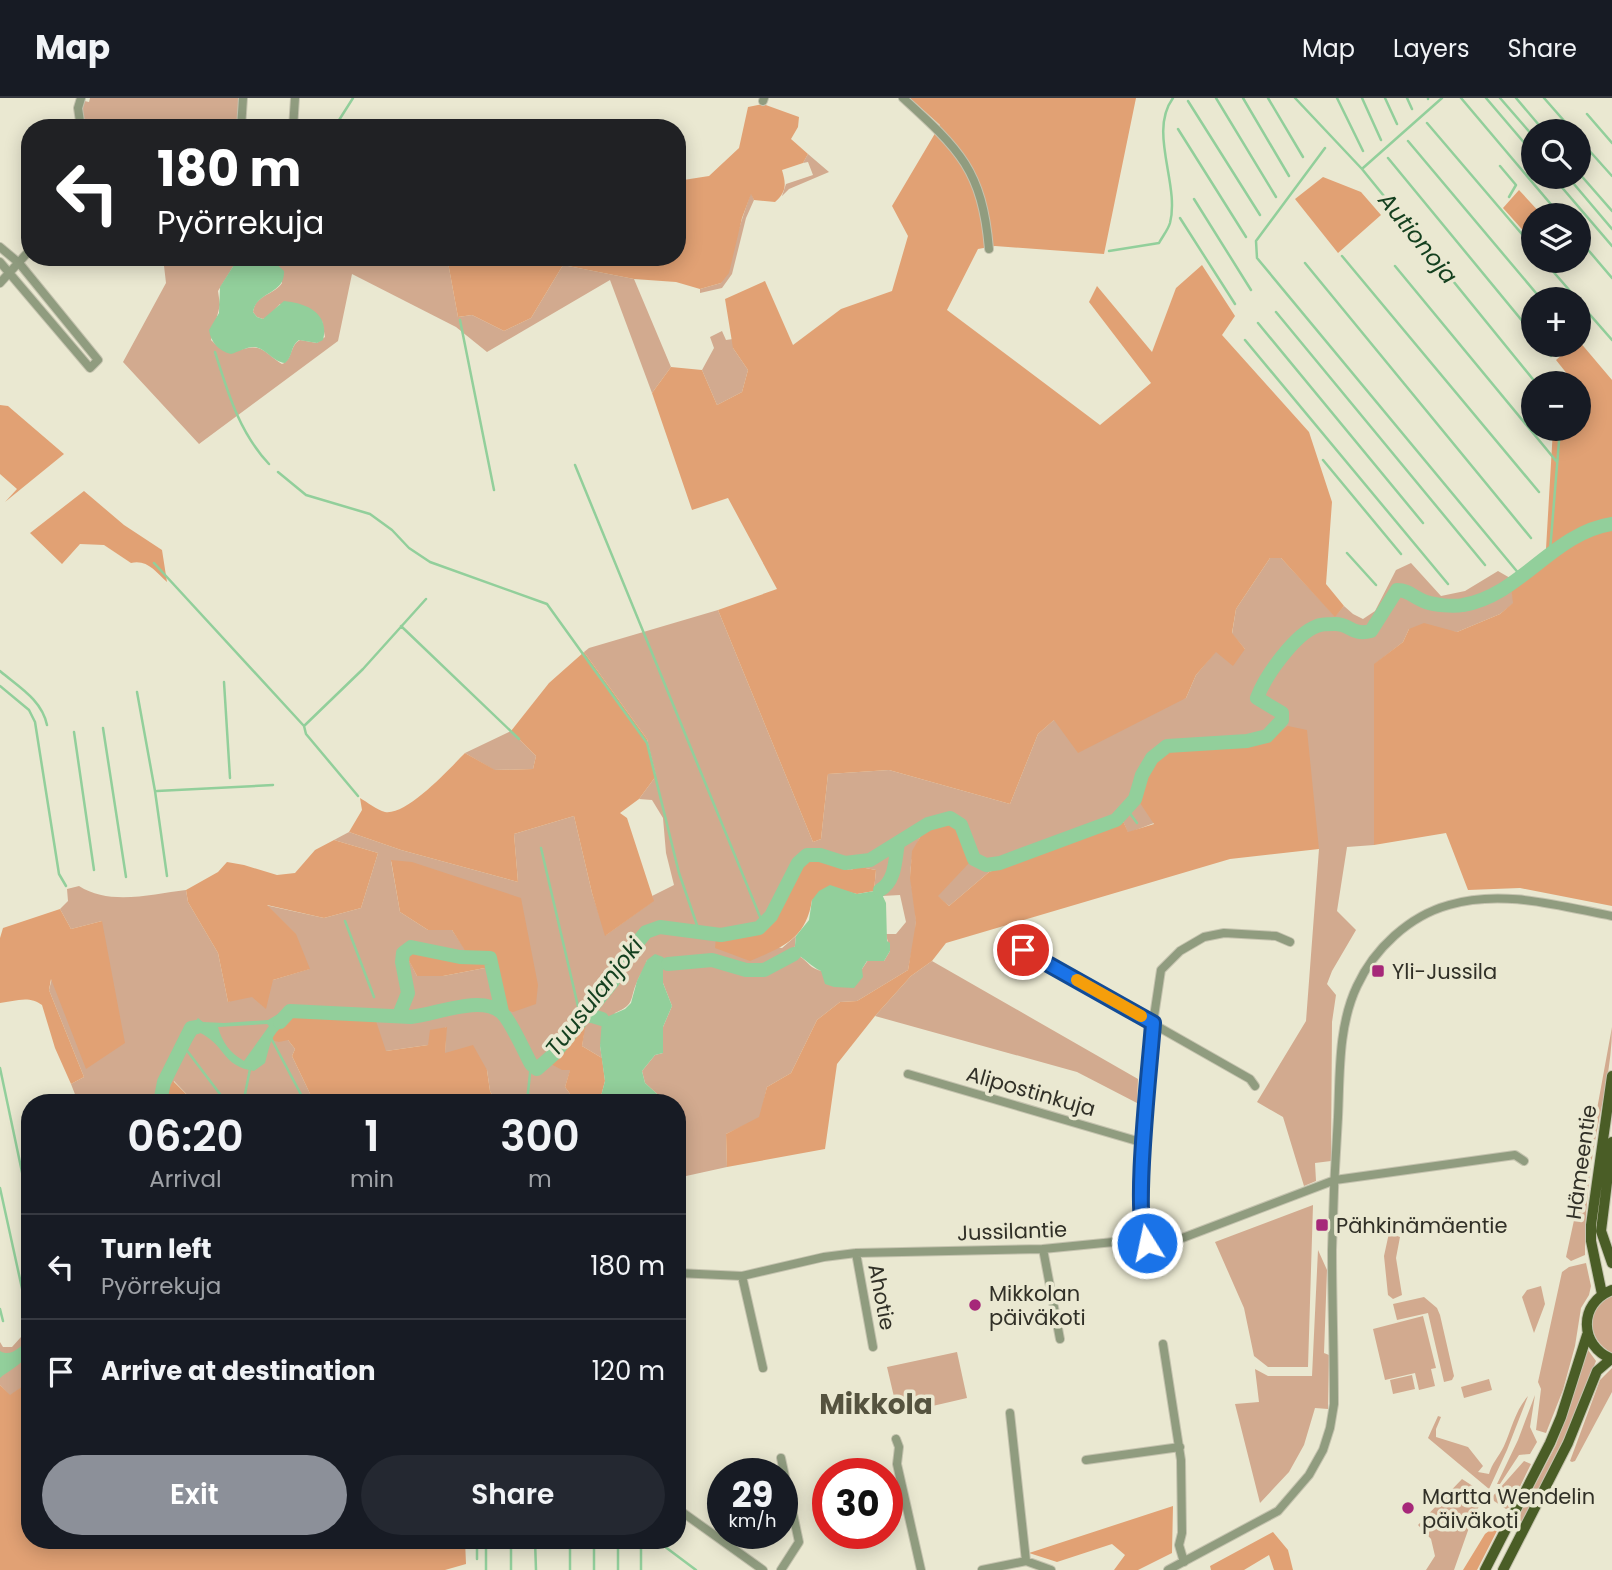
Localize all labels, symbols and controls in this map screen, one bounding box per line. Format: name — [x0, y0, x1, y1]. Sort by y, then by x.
text: Map — [35, 24, 110, 71]
text: Map — [1302, 32, 1355, 65]
text: Layers — [1393, 32, 1469, 65]
text: Share — [1507, 32, 1577, 65]
map controls — [1521, 119, 1591, 441]
button: search — [1521, 119, 1591, 189]
text: 180 m — [157, 135, 301, 203]
icon: left — [42, 147, 133, 238]
water label: Autionoja — [1370, 185, 1465, 291]
text: Pyörrekuja — [157, 200, 324, 245]
button: layers — [1521, 203, 1591, 273]
button: + — [1521, 287, 1591, 357]
button: − — [1521, 371, 1591, 441]
pin — [993, 920, 1053, 980]
water label: Tuusulanjoki — [538, 931, 651, 1063]
icon: arrive — [1004, 931, 1042, 969]
place label: Yli-Jussila — [1392, 957, 1497, 986]
marker: Yli-Jussila — [1370, 963, 1386, 979]
street label: Alipostinkuja — [963, 1059, 1099, 1123]
street label: Hämeentie — [1559, 1103, 1603, 1221]
text: 06:20 — [127, 1107, 244, 1166]
text: 1 — [364, 1107, 380, 1166]
text: 300 — [500, 1107, 580, 1166]
text: Arrival — [149, 1163, 222, 1195]
text: min — [350, 1163, 394, 1195]
text: m — [528, 1163, 552, 1195]
position arrow — [1110, 1206, 1184, 1280]
place label: Pähkinämäentie — [1336, 1211, 1508, 1240]
street label: Jussilantie — [956, 1215, 1068, 1247]
marker: Pähkinämäentie — [1314, 1217, 1330, 1233]
text: Turn left — [101, 1231, 212, 1267]
icon: left — [42, 1248, 80, 1286]
text: 180 m — [590, 1248, 665, 1284]
street label: Ahotie — [861, 1261, 903, 1333]
text: Pyörrekuja — [101, 1270, 221, 1302]
place label: Mikkolan päiväkoti — [989, 1279, 1086, 1332]
marker: Mikkolan päiväkoti — [967, 1297, 983, 1313]
icon: arrive — [42, 1353, 80, 1391]
text: Arrive at destination — [101, 1353, 376, 1389]
text: 120 m — [592, 1353, 665, 1389]
district label: Mikkola — [819, 1385, 933, 1424]
button: Exit — [42, 1455, 347, 1535]
button: Share — [361, 1455, 665, 1535]
speed limit sign: 30 — [812, 1458, 903, 1549]
text: 29 — [732, 1470, 773, 1519]
place label: Martta Wendelin päiväkoti — [1422, 1482, 1595, 1535]
marker: Martta Wendelin päiväkoti — [1400, 1500, 1416, 1516]
text: km/h — [729, 1508, 776, 1533]

